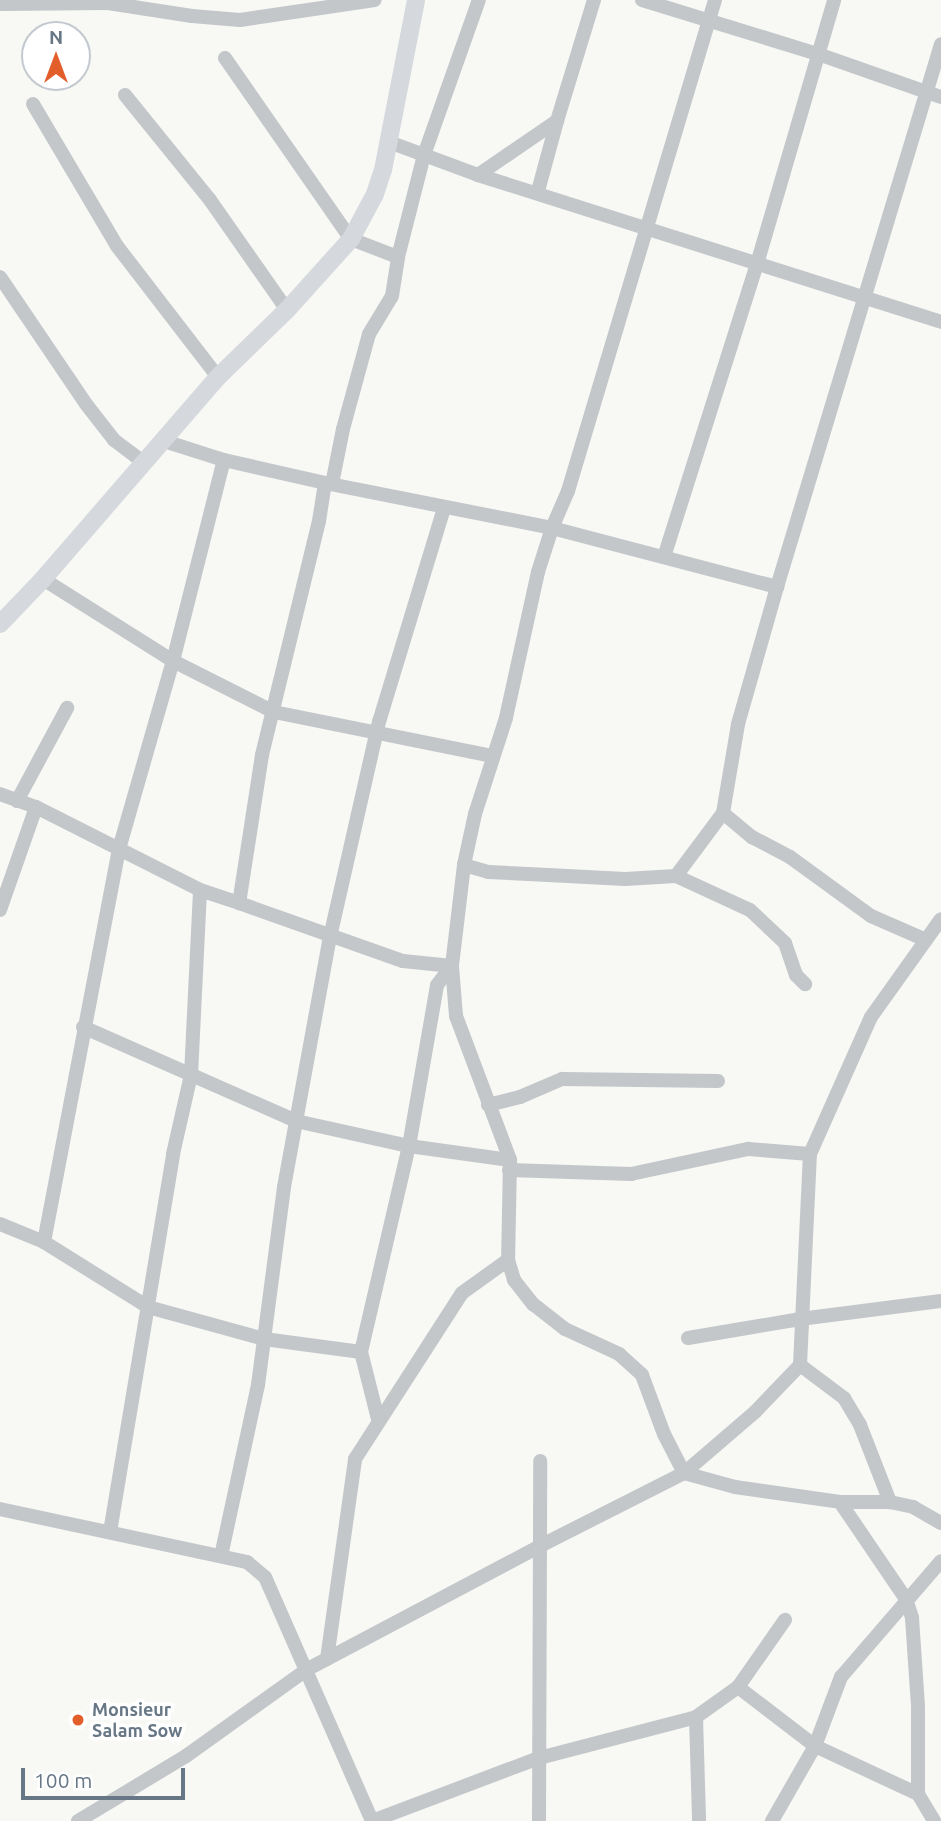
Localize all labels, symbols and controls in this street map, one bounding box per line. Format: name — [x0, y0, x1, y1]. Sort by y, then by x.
north arrow — [21, 21, 91, 91]
text: N — [49, 26, 63, 48]
place label: Monsieur Salam Sow — [92, 1699, 182, 1742]
marker: Monsieur Salam Sow — [70, 1712, 86, 1728]
scale bar — [24, 1755, 189, 1799]
text: 100 m — [34, 1768, 92, 1792]

